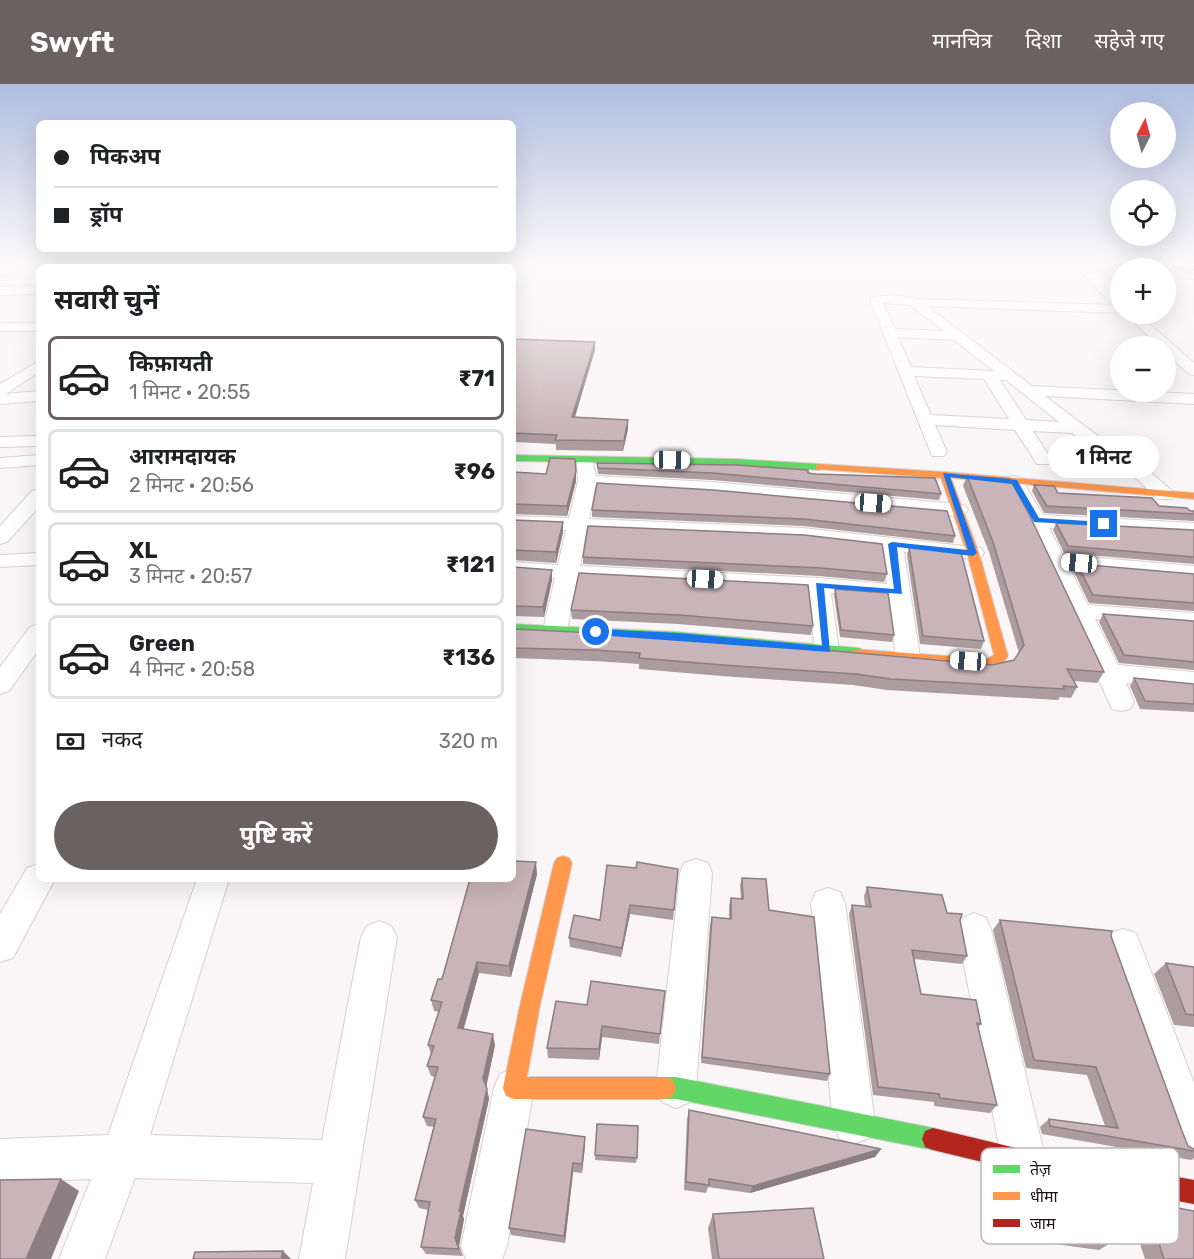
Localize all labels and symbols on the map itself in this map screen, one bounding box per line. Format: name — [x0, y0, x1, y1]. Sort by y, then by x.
north arrow — [1110, 102, 1176, 168]
callout: 1 मिनट — [1048, 437, 1160, 479]
car — [654, 451, 690, 469]
car — [854, 493, 892, 513]
route end — [1090, 510, 1117, 537]
car — [1060, 552, 1098, 574]
car — [687, 569, 723, 589]
route start — [582, 618, 609, 645]
car — [949, 651, 987, 671]
legend — [981, 1148, 1179, 1244]
text: तेज़ — [1030, 1160, 1052, 1179]
text: धीमा — [1030, 1187, 1059, 1206]
text: जाम — [1030, 1214, 1056, 1233]

